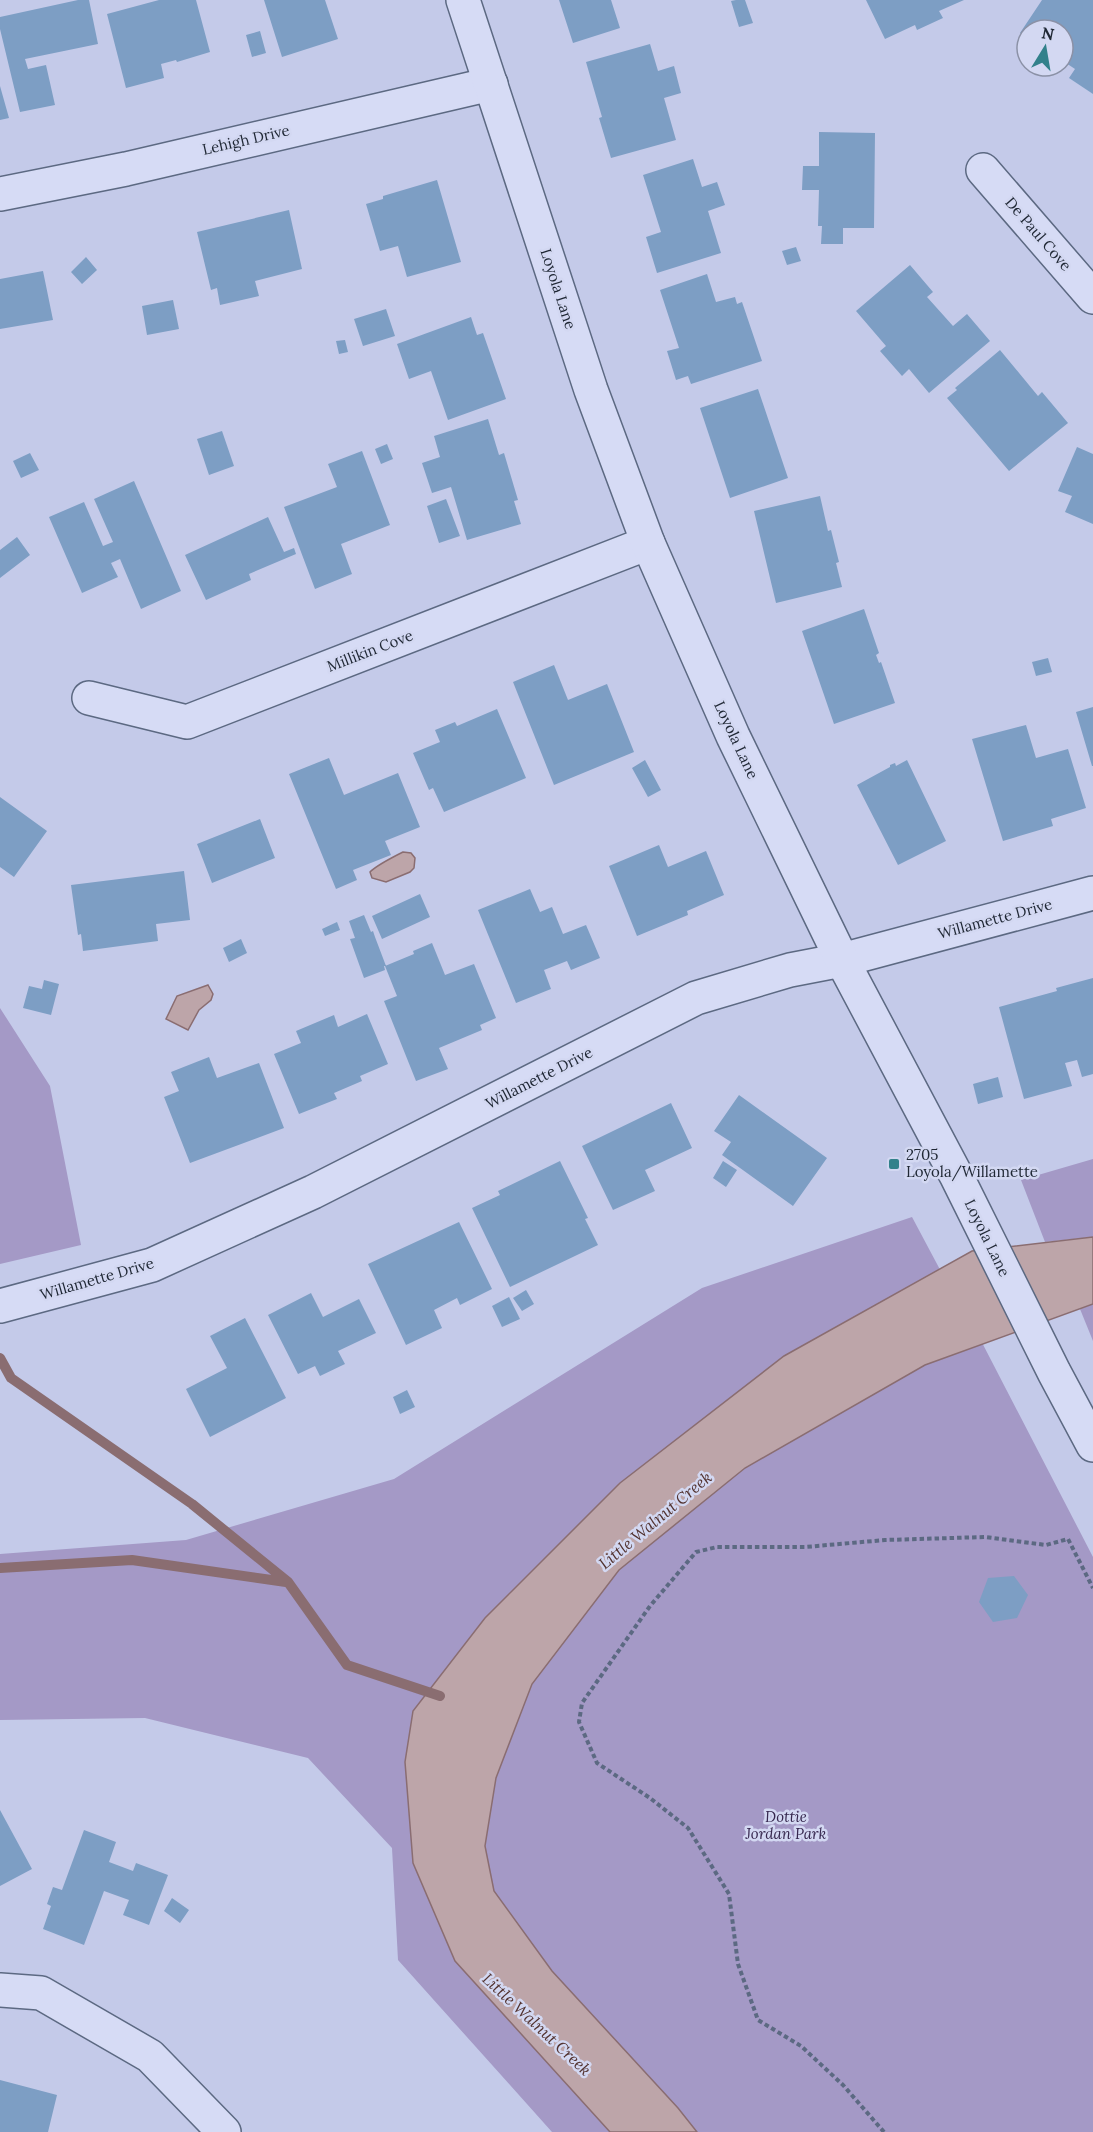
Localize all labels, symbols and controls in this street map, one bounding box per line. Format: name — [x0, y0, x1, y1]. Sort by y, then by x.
north arrow — [1015, 18, 1075, 78]
text: N — [1040, 22, 1056, 44]
street label: Lehigh Drive — [200, 120, 291, 159]
street label: De Paul Cove — [1001, 193, 1076, 275]
street label: Loyola Lane — [537, 246, 580, 332]
street label: Millikin Cove — [324, 625, 415, 676]
street label: Loyola Lane — [710, 698, 763, 782]
street label: Willamette Drive — [936, 894, 1054, 943]
street label: Willamette Drive — [482, 1042, 595, 1113]
place label: 2705 Loyola/Willamette — [906, 1145, 1038, 1182]
marker: 2705 Loyola/Willamette — [887, 1157, 901, 1171]
street label: Loyola Lane — [961, 1196, 1014, 1280]
street label: Willamette Drive — [38, 1253, 156, 1304]
water label: Little Walnut Creek — [594, 1467, 716, 1573]
park label: Dottie Jordan Park — [745, 1807, 827, 1843]
water label: Little Walnut Creek — [478, 1968, 596, 2080]

